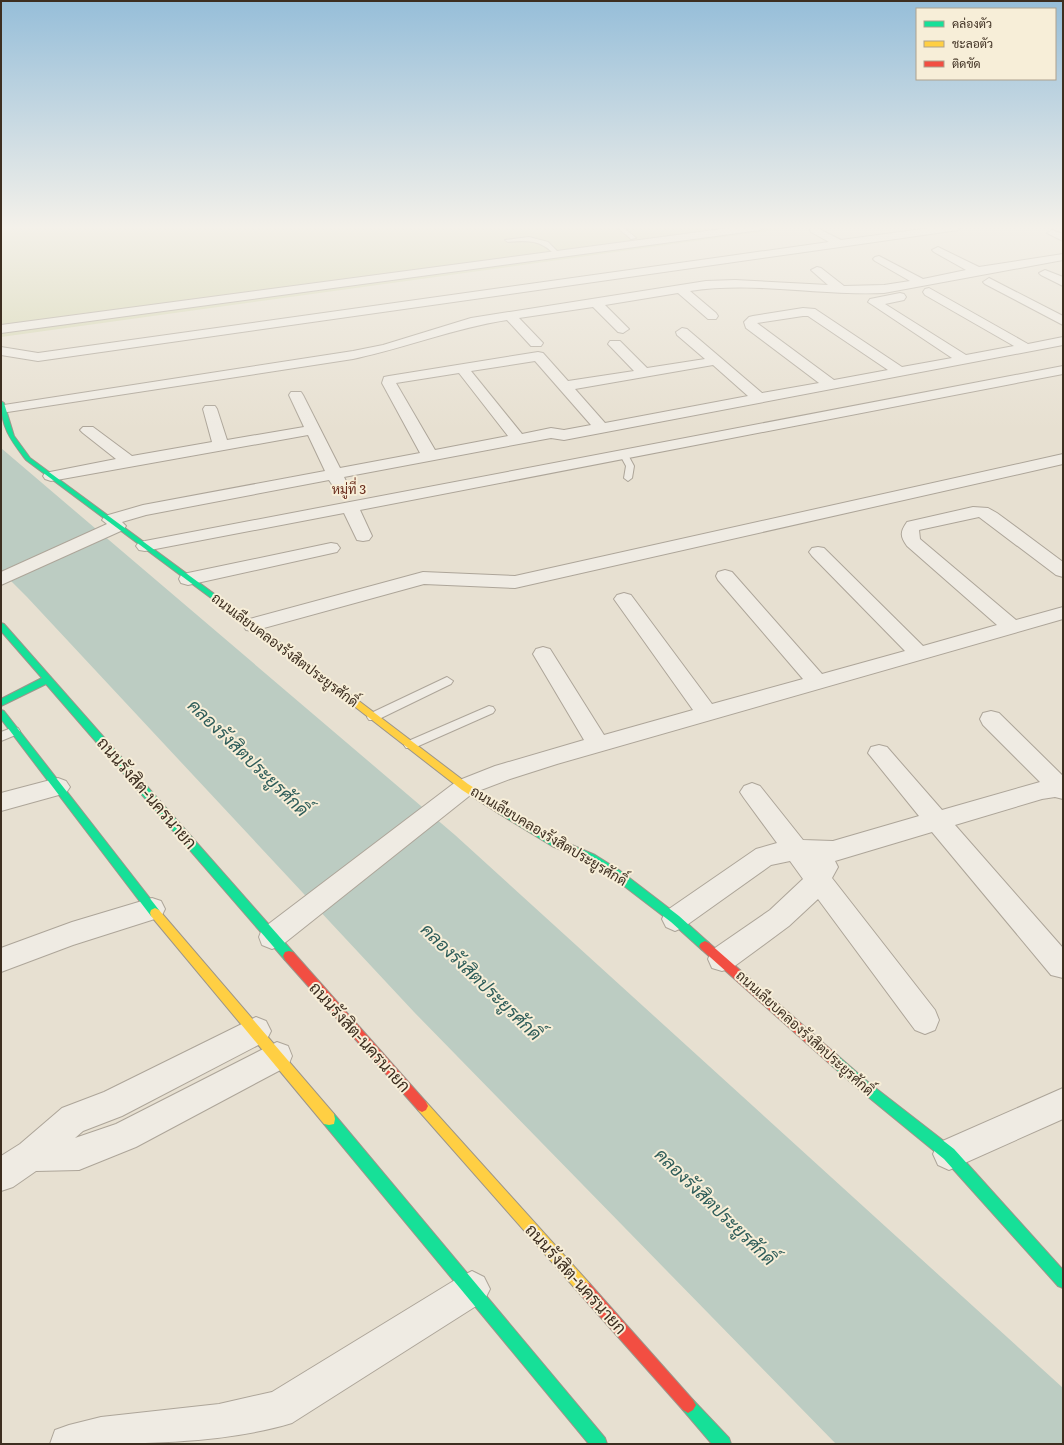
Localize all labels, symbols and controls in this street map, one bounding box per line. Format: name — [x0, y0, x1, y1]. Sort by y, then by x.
legend — [916, 8, 1056, 80]
text: คล่องตัว — [952, 14, 992, 32]
text: ชะลอตัว — [952, 34, 993, 52]
text: ติดขัด — [952, 54, 981, 72]
district label: หมู่ที่ 3 — [332, 477, 366, 499]
street label: ถนนเลียบคลองรังสิตประยูรศักดิ์ — [207, 586, 364, 712]
water label: คลองรังสิตประยูรศักดิ์ — [182, 691, 319, 825]
street label: ถนนรังสิต-นครนายก — [92, 730, 204, 854]
street label: ถนนเลียบคลองรังสิตประยูรศักดิ์ — [467, 779, 632, 891]
water label: คลองรังสิตประยูรศักดิ์ — [415, 915, 552, 1049]
street label: ถนนเลียบคลองรังสิตประยูรศักดิ์ — [732, 964, 880, 1100]
street label: ถนนรังสิต-นครนายก — [304, 975, 418, 1097]
water label: คลองรังสิตประยูรศักดิ์ — [649, 1140, 786, 1274]
street label: ถนนรังสิต-นครนายก — [520, 1217, 634, 1339]

